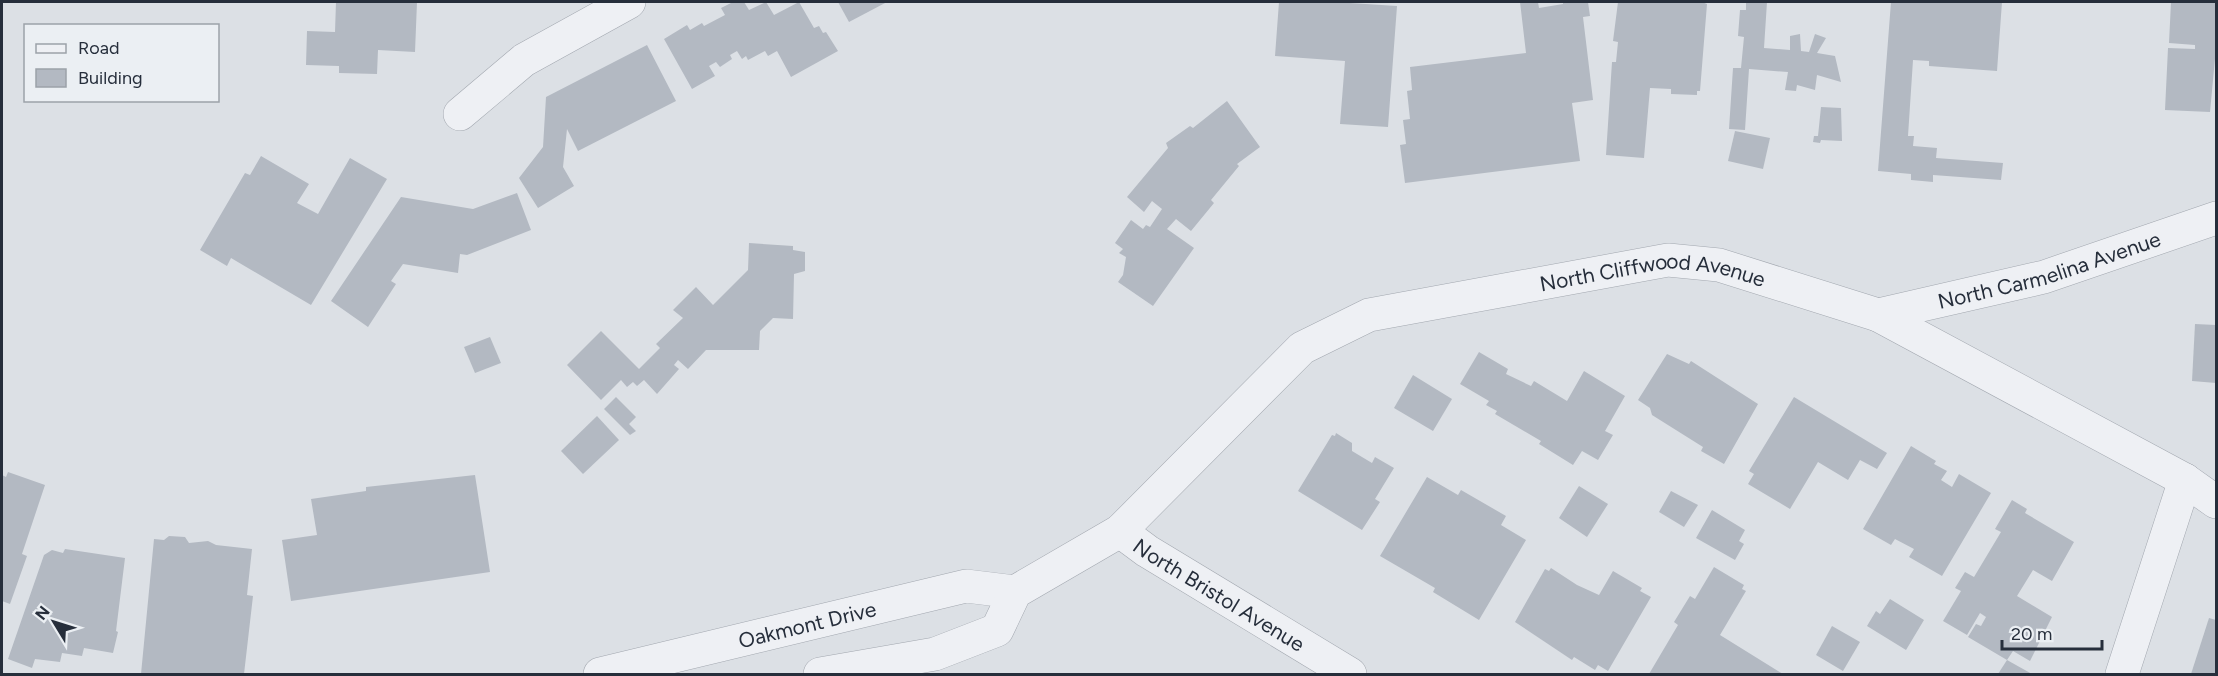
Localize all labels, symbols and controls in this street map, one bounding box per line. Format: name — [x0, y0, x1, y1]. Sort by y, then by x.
legend — [24, 24, 219, 102]
text: Road — [78, 37, 119, 59]
text: Building — [78, 67, 143, 89]
street label: North Carmelina Avenue — [1935, 226, 2164, 313]
street label: North Cliffwood Avenue — [1538, 247, 1769, 296]
street label: North Bristol Avenue — [1129, 533, 1309, 656]
north arrow — [24, 592, 84, 652]
street label: Oakmont Drive — [736, 596, 878, 653]
text: N — [31, 602, 54, 624]
scale bar — [2002, 613, 2102, 651]
text: 20 m — [2011, 623, 2052, 645]

